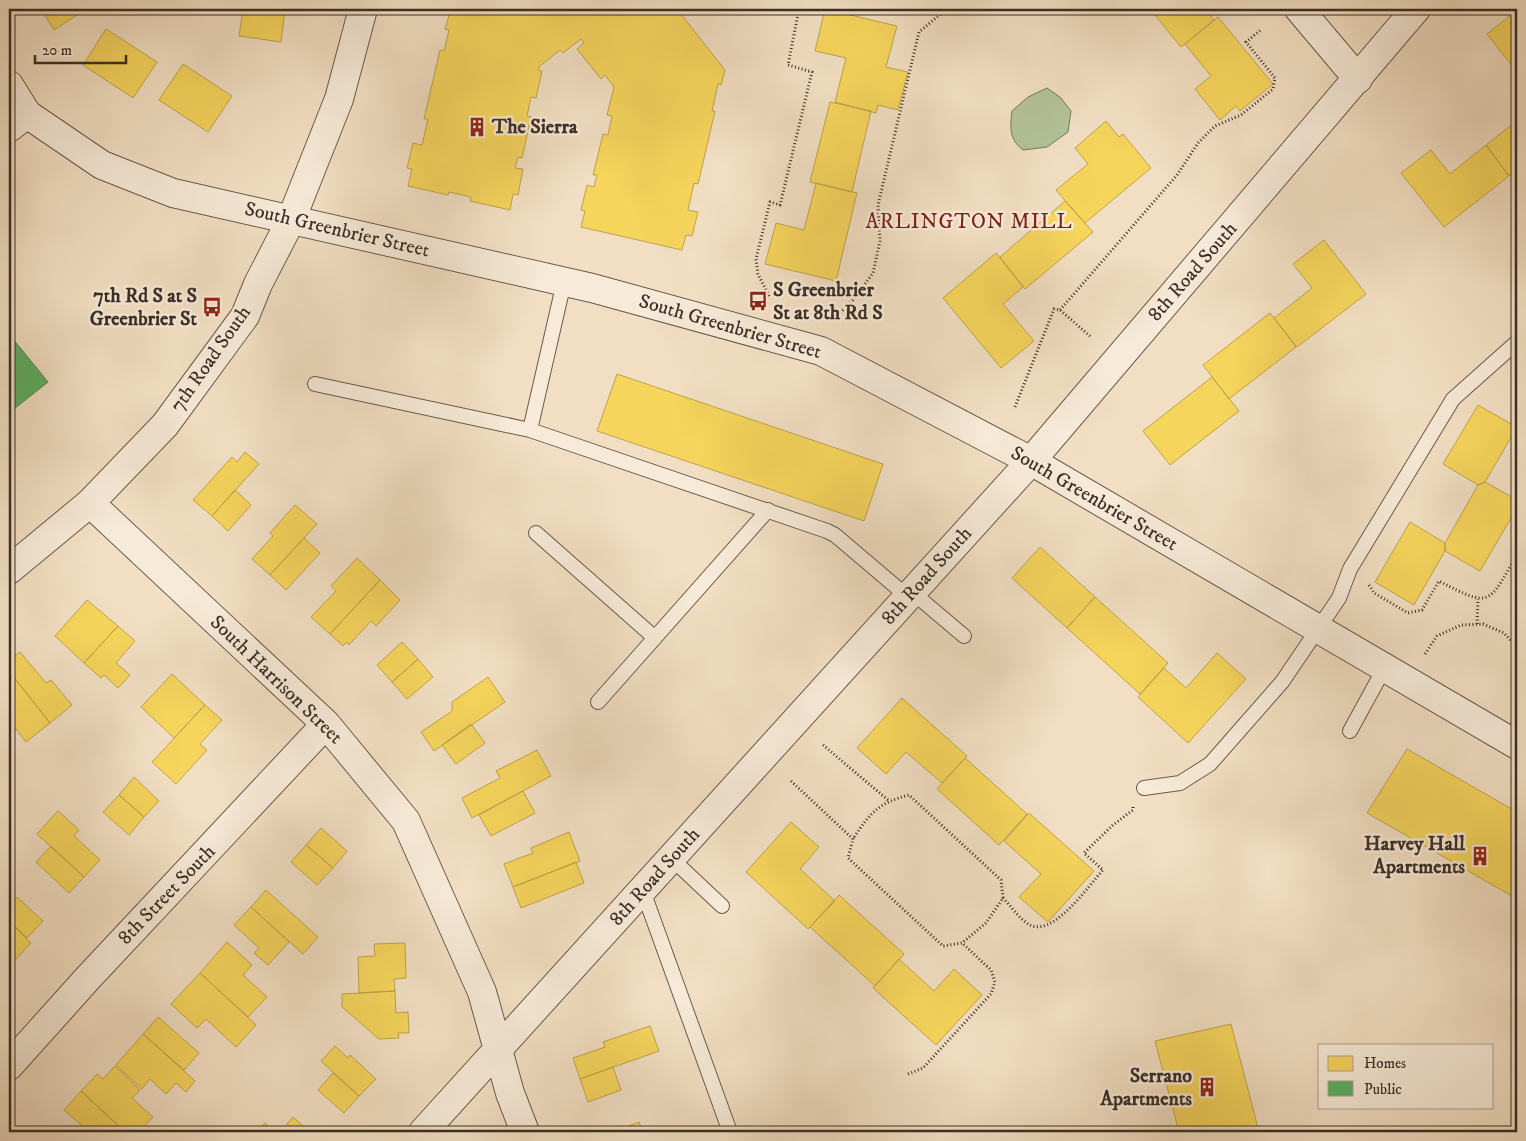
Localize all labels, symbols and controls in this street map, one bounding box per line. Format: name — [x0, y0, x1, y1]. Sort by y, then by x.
scale bar — [35, 32, 126, 64]
text: 20 m — [42, 41, 72, 60]
place label: The Sierra — [491, 115, 578, 140]
building icon: The Sierra — [466, 116, 488, 138]
street label: South Greenbrier Street — [242, 197, 432, 263]
district label: ARLINGTON MILL — [865, 209, 1073, 235]
street label: 8th Road South — [1143, 217, 1243, 327]
place label: S Greenbrier St at 8th Rd S — [773, 278, 883, 326]
place label: 7th Rd S at S Greenbrier St — [90, 284, 198, 332]
street label: South Greenbrier Street — [636, 289, 824, 365]
bus stop icon: S Greenbrier St at 8th Rd S — [747, 290, 769, 312]
bus stop icon: 7th Rd S at S Greenbrier St — [201, 296, 223, 318]
street label: 7th Road South — [165, 301, 257, 417]
street label: South Greenbrier Street — [1006, 441, 1182, 557]
street label: 8th Road South — [876, 521, 978, 630]
street label: South Harrison Street — [204, 610, 348, 750]
street label: 8th Road South — [604, 822, 706, 931]
place label: Harvey Hall Apartments — [1364, 832, 1466, 880]
street label: 8th Street South — [113, 839, 221, 950]
building icon: Harvey Hall Apartments — [1469, 845, 1491, 867]
legend — [1318, 1044, 1494, 1108]
text: Homes — [1364, 1054, 1406, 1073]
place label: Serrano Apartments — [1099, 1064, 1192, 1112]
building icon: Serrano Apartments — [1196, 1076, 1218, 1098]
text: Public — [1364, 1080, 1402, 1099]

